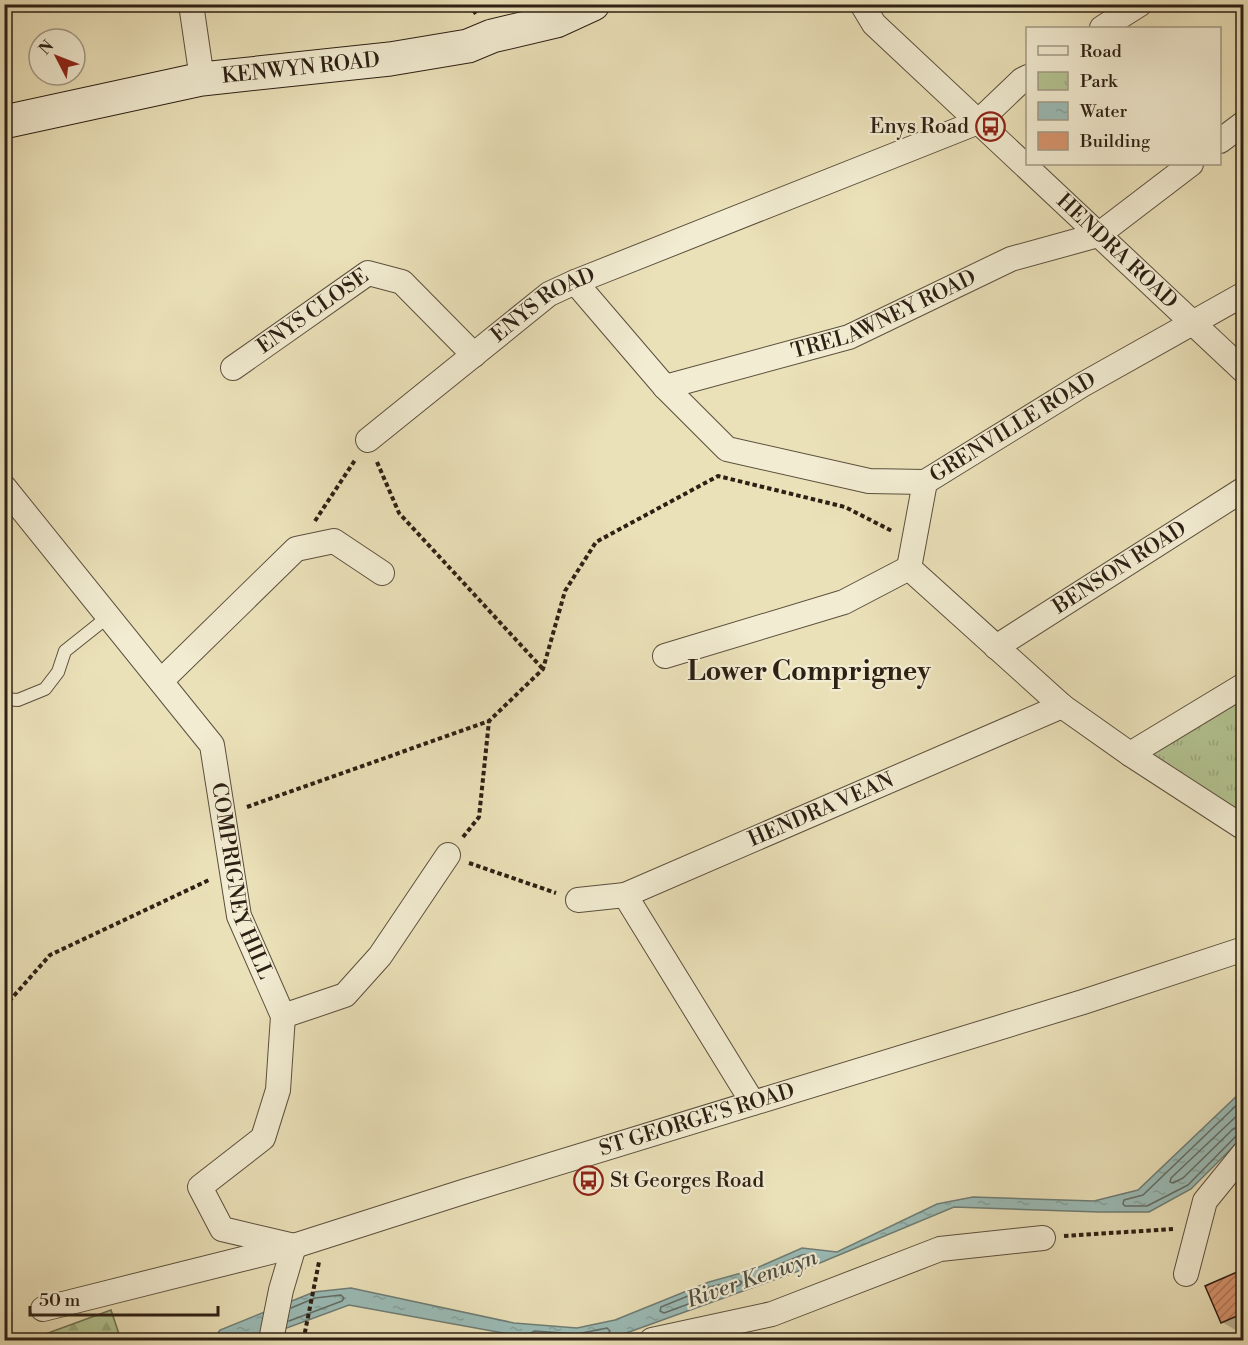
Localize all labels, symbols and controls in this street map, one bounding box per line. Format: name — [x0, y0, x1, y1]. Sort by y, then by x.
north arrow — [27, 27, 87, 87]
legend — [1026, 27, 1221, 165]
text: N — [35, 36, 58, 59]
text: Road — [1080, 40, 1123, 63]
street label: KENWYN ROAD — [221, 47, 381, 90]
text: Park — [1080, 70, 1119, 93]
text: Water — [1079, 100, 1128, 123]
bus stop icon: Enys Road — [974, 111, 1006, 143]
place label: Enys Road — [870, 114, 969, 140]
text: Building — [1079, 130, 1151, 153]
street label: HENDRA ROAD — [1051, 189, 1183, 315]
street label: ENYS ROAD — [486, 262, 599, 348]
street label: ENYS CLOSE — [252, 263, 374, 360]
street label: TRELAWNEY ROAD — [789, 265, 981, 365]
street label: GRENVILLE ROAD — [925, 367, 1101, 489]
street label: BENSON ROAD — [1047, 516, 1192, 621]
district label: Lower Comprigney — [687, 655, 931, 689]
street label: HENDRA VEAN — [745, 767, 898, 853]
street label: COMPRIGNEY HILL — [205, 781, 278, 983]
street label: ST GEORGE'S ROAD — [596, 1078, 798, 1162]
bus stop icon: St Georges Road — [573, 1165, 605, 1197]
place label: St Georges Road — [610, 1168, 764, 1194]
water label: River Kenwyn — [682, 1244, 822, 1314]
scale bar — [30, 1279, 218, 1317]
text: 50 m — [39, 1289, 81, 1312]

